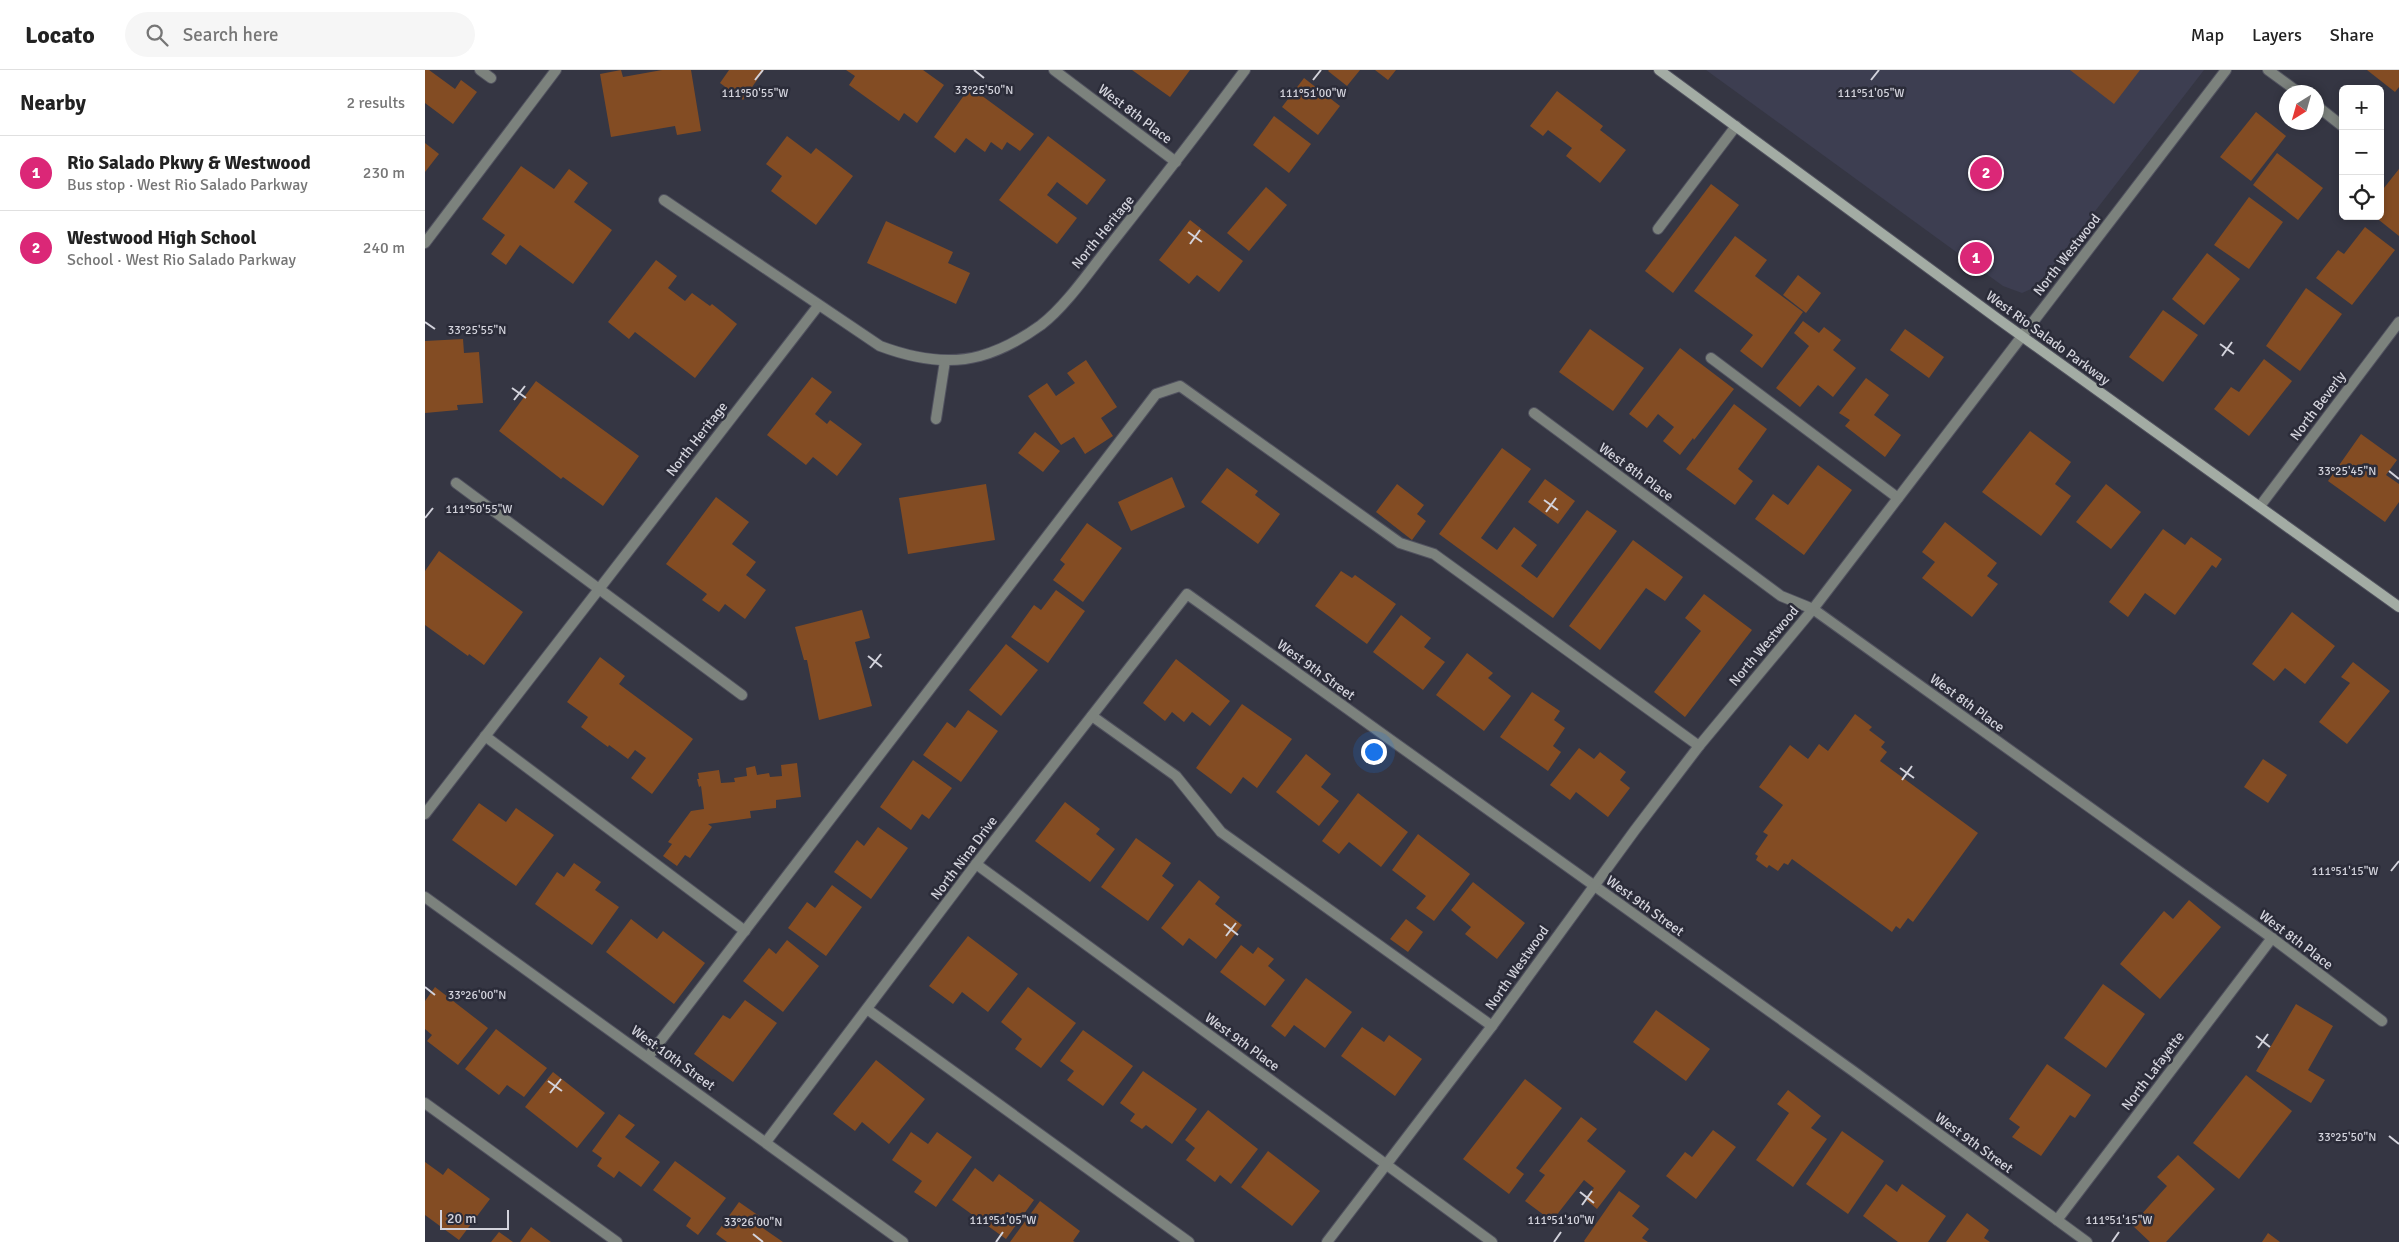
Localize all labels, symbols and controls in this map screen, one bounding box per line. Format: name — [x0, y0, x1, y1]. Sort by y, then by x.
search box — [125, 12, 475, 57]
text: Locato — [25, 20, 95, 50]
icon: search — [143, 21, 171, 49]
text: Search here — [183, 23, 279, 47]
text: Map — [2191, 24, 2224, 46]
text: Layers — [2252, 24, 2302, 46]
text: Share — [2330, 24, 2374, 46]
street label: West 8th Place — [1095, 81, 1175, 147]
text: 33°25'50"N — [955, 83, 1013, 98]
north arrow — [2279, 85, 2324, 130]
map controls — [2339, 85, 2384, 220]
button: + — [2339, 85, 2384, 130]
text: 111°50'55"W — [721, 86, 789, 101]
text: 111°51'00"W — [1279, 86, 1347, 101]
text: 111°51'05"W — [1837, 86, 1905, 101]
text: Nearby — [20, 90, 86, 116]
text: 2 results — [346, 93, 405, 113]
button: − — [2339, 130, 2384, 175]
text: Rio Salado Pkwy & Westwood — [67, 151, 311, 175]
pin: 2 — [1970, 154, 2002, 192]
text: 1 — [32, 163, 40, 183]
text: 230 m — [363, 163, 405, 183]
text: Bus stop · West Rio Salado Parkway — [67, 175, 308, 195]
button: locate — [2339, 175, 2384, 220]
street label: North Heritage — [1068, 192, 1138, 272]
street label: North Westwood — [2030, 211, 2104, 299]
text: Westwood High School — [67, 226, 256, 250]
text: 2 — [32, 238, 40, 258]
text: 240 m — [363, 238, 405, 258]
pin: 1 — [1960, 239, 1992, 277]
text: School · West Rio Salado Parkway — [67, 250, 296, 270]
street label: West Rio Salado Parkway — [1983, 287, 2114, 389]
text: 33°25'55"N — [448, 323, 506, 338]
street label: North Beverly — [2287, 368, 2350, 444]
street label: North Heritage — [663, 398, 731, 480]
street label: West 8th Place — [1595, 439, 1677, 505]
text: 33°25'45"N — [2318, 464, 2376, 479]
text: 111°50'55"W — [445, 502, 513, 517]
street label: North Westwood — [1726, 603, 1802, 689]
street label: West 9th Street — [1274, 636, 1358, 704]
street label: West 8th Place — [1926, 670, 2008, 736]
your location — [1361, 739, 1387, 765]
street label: North Nina Drive — [927, 813, 1001, 903]
text: 111°51'15"W — [2311, 864, 2379, 879]
street label: West 9th Street — [1603, 872, 1687, 940]
street label: West 8th Place — [2256, 907, 2336, 973]
street label: North Westwood — [1482, 922, 1552, 1014]
text: 33°26'00"N — [448, 988, 506, 1003]
street label: West 9th Place — [1201, 1009, 1283, 1075]
street label: West 10th Street — [628, 1022, 718, 1094]
street label: North Lafayette — [2118, 1028, 2188, 1114]
street label: West 9th Street — [1932, 1109, 2016, 1177]
text: 33°25'50"N — [2318, 1130, 2376, 1145]
scale bar — [440, 1207, 509, 1230]
text: 20 m — [447, 1210, 476, 1227]
text: 111°51'05"W — [969, 1213, 1037, 1228]
text: 111°51'10"W — [1527, 1213, 1595, 1228]
text: 111°51'15"W — [2085, 1213, 2153, 1228]
text: 33°26'00"N — [724, 1215, 782, 1230]

